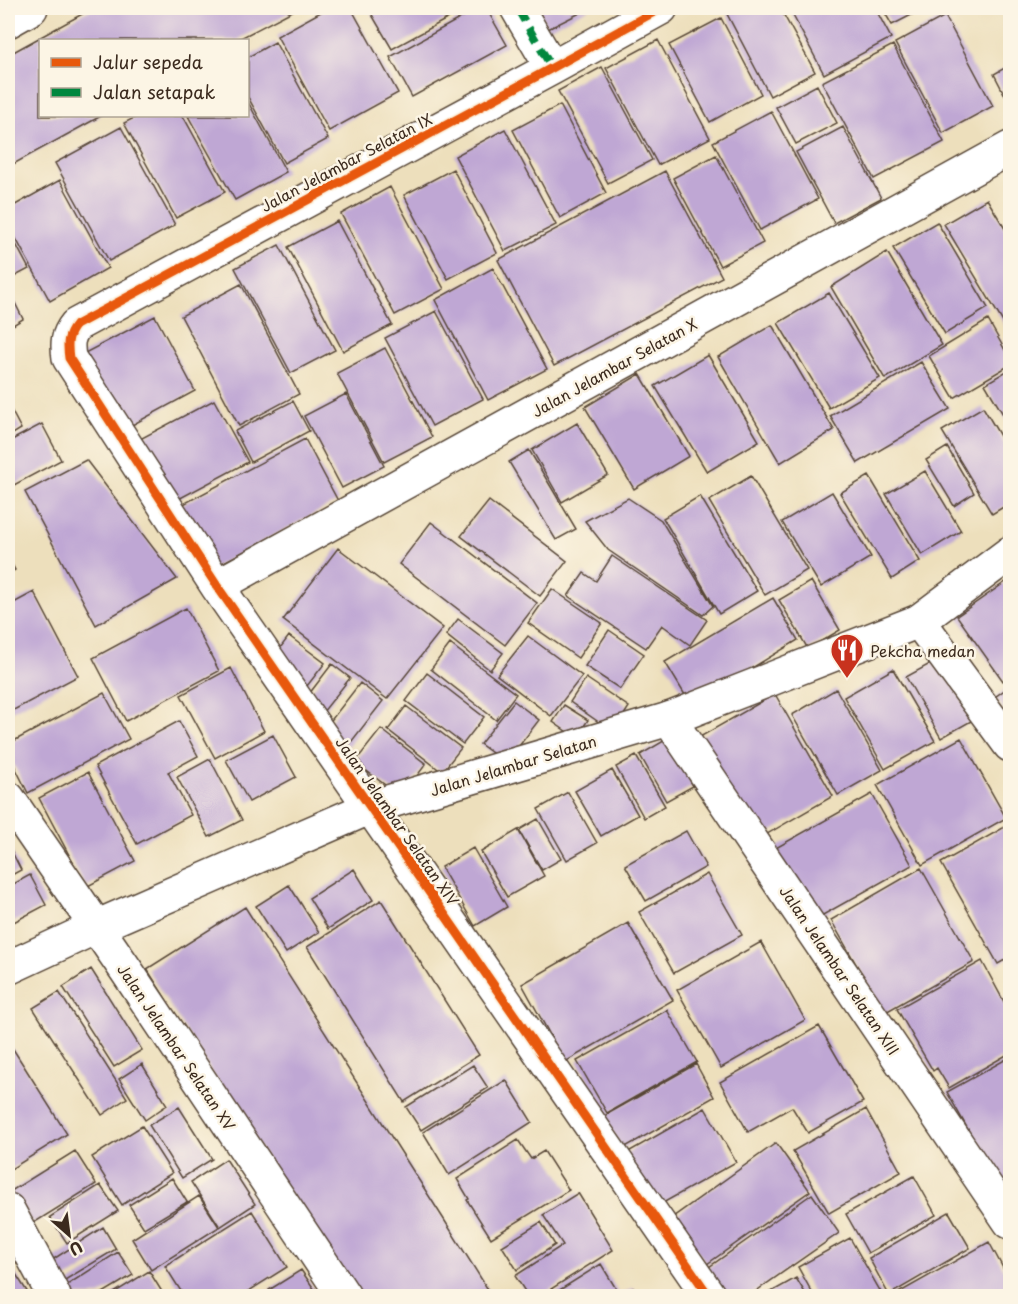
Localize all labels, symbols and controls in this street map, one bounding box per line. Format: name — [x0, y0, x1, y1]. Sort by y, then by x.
legend — [39, 39, 249, 117]
text: Jalur sepeda — [93, 48, 203, 75]
text: Jalan setapak — [93, 78, 215, 105]
street label: Jalan Jelambar Selatan IX — [256, 107, 436, 217]
street label: Jalan Jelambar Selatan X — [527, 312, 701, 422]
restaurant icon: Pekcha medan — [829, 632, 865, 679]
place label: Pekcha medan — [870, 639, 975, 662]
street label: Jalan Jelambar Selatan — [427, 729, 599, 801]
street label: Jalan Jelambar Selatan XIV — [331, 732, 466, 911]
street label: Jalan Jelambar Selatan XIII — [775, 881, 905, 1059]
street label: Jalan Jelambar Selatan XV — [112, 959, 242, 1135]
north arrow — [39, 1205, 99, 1265]
text: U — [65, 1236, 88, 1263]

